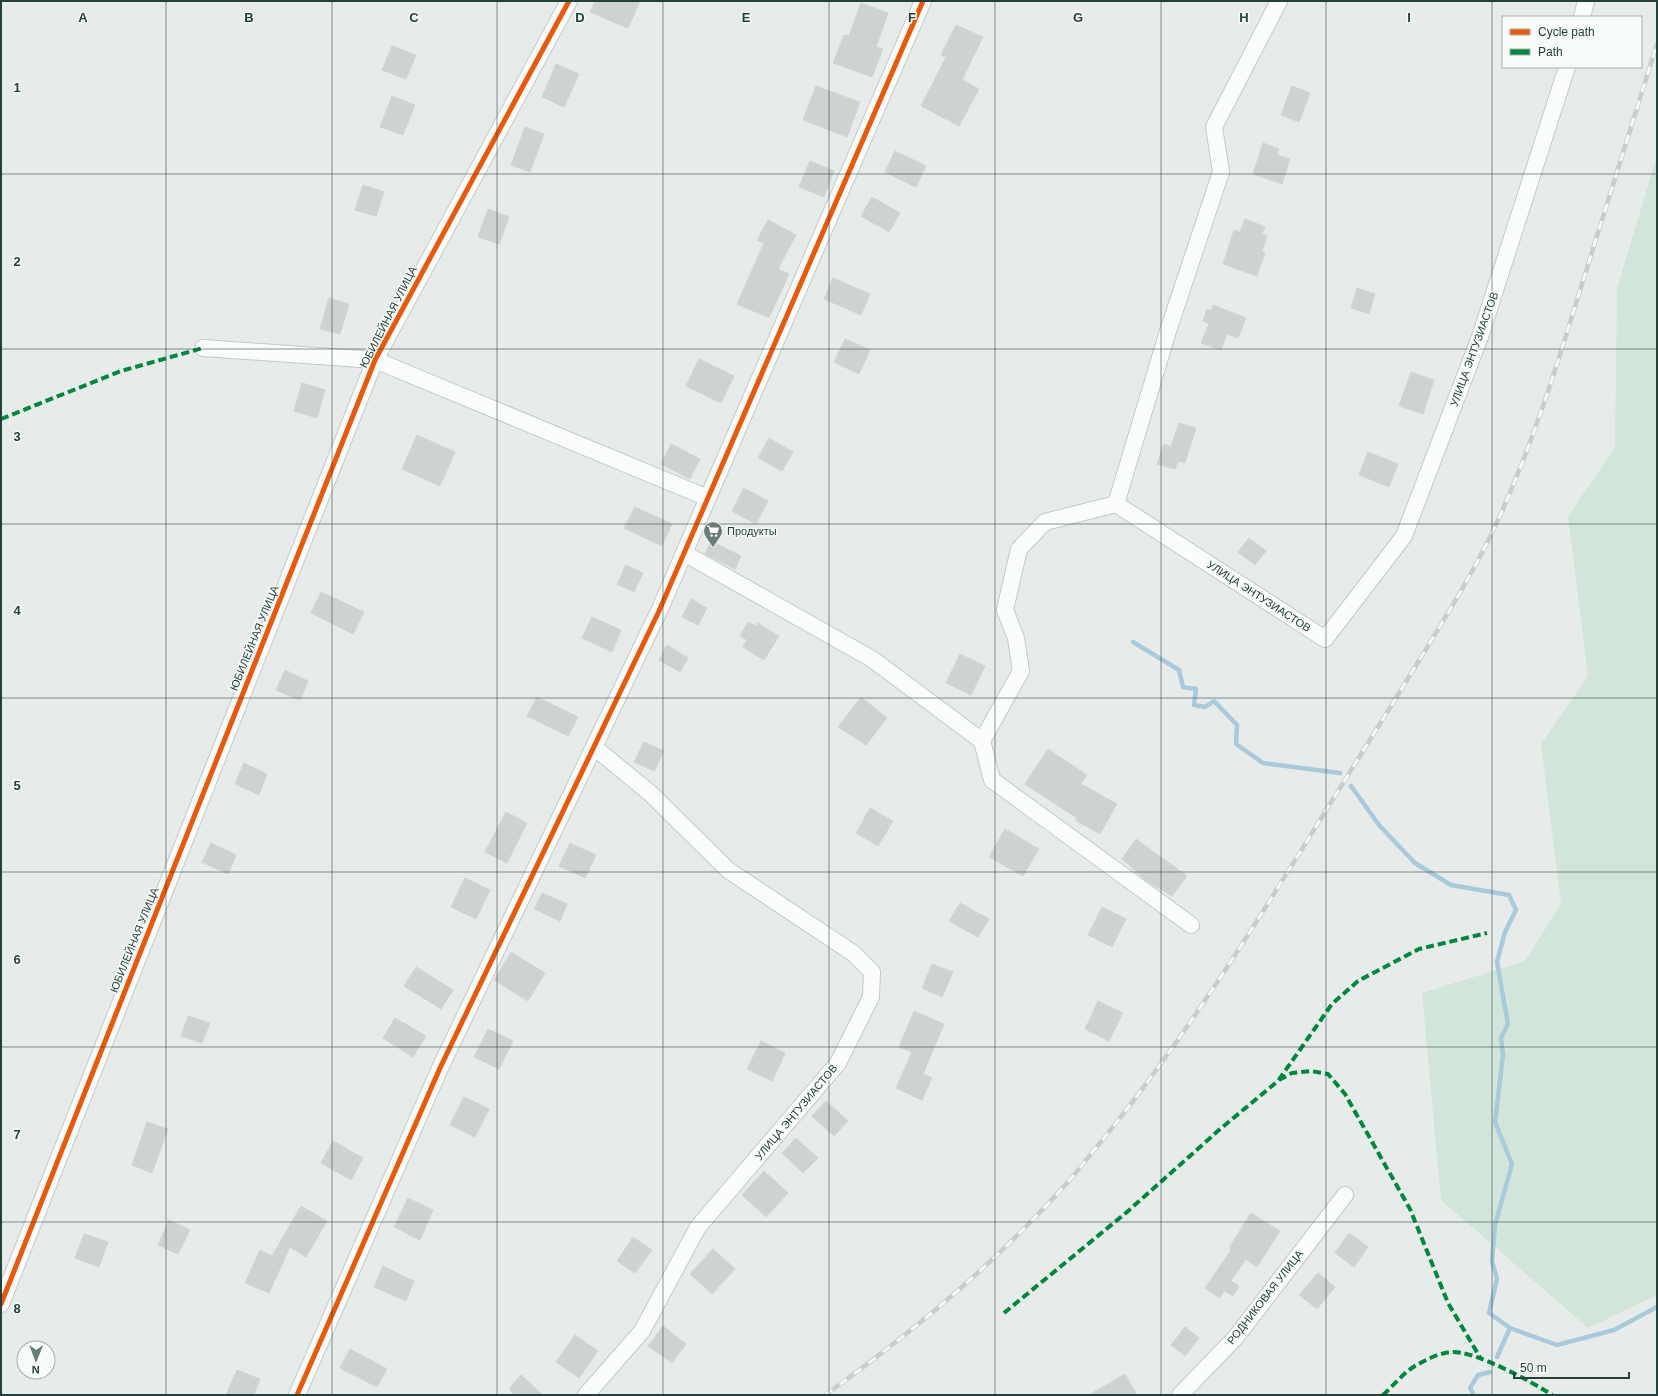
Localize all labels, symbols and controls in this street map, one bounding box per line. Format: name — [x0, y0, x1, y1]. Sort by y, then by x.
text: A — [78, 10, 88, 25]
text: B — [244, 10, 254, 25]
text: C — [409, 10, 419, 25]
text: D — [575, 10, 585, 25]
text: E — [742, 10, 751, 25]
text: F — [908, 10, 916, 25]
text: G — [1073, 10, 1083, 25]
text: H — [1239, 10, 1249, 25]
text: I — [1407, 10, 1411, 25]
legend — [1502, 16, 1642, 68]
text: Cycle path — [1538, 25, 1595, 39]
text: Path — [1538, 45, 1563, 59]
text: 1 — [13, 80, 21, 95]
text: 2 — [13, 254, 21, 269]
street label: ЮБИЛЕЙНАЯ УЛИЦА — [357, 264, 419, 370]
street label: УЛИЦА ЭНТУЗИАСТОВ — [1448, 290, 1500, 408]
text: 3 — [13, 429, 21, 444]
supermarket icon: Продукты — [702, 520, 724, 548]
place label: Продукты — [727, 525, 777, 537]
street label: УЛИЦА ЭНТУЗИАСТОВ — [1205, 558, 1313, 634]
street label: ЮБИЛЕЙНАЯ УЛИЦА — [227, 583, 281, 692]
text: 4 — [13, 603, 21, 618]
text: 5 — [13, 778, 21, 793]
street label: ЮБИЛЕЙНАЯ УЛИЦА — [107, 885, 161, 994]
text: 6 — [13, 952, 21, 967]
street label: УЛИЦА ЭНТУЗИАСТОВ — [753, 1062, 839, 1162]
text: 7 — [13, 1127, 21, 1142]
street label: РОДНИКОВАЯ УЛИЦА — [1225, 1247, 1306, 1346]
text: 8 — [13, 1301, 21, 1316]
north arrow — [16, 1340, 56, 1380]
scale bar — [1514, 1354, 1629, 1380]
text: 50 m — [1520, 1361, 1547, 1375]
text: N — [32, 1364, 40, 1376]

